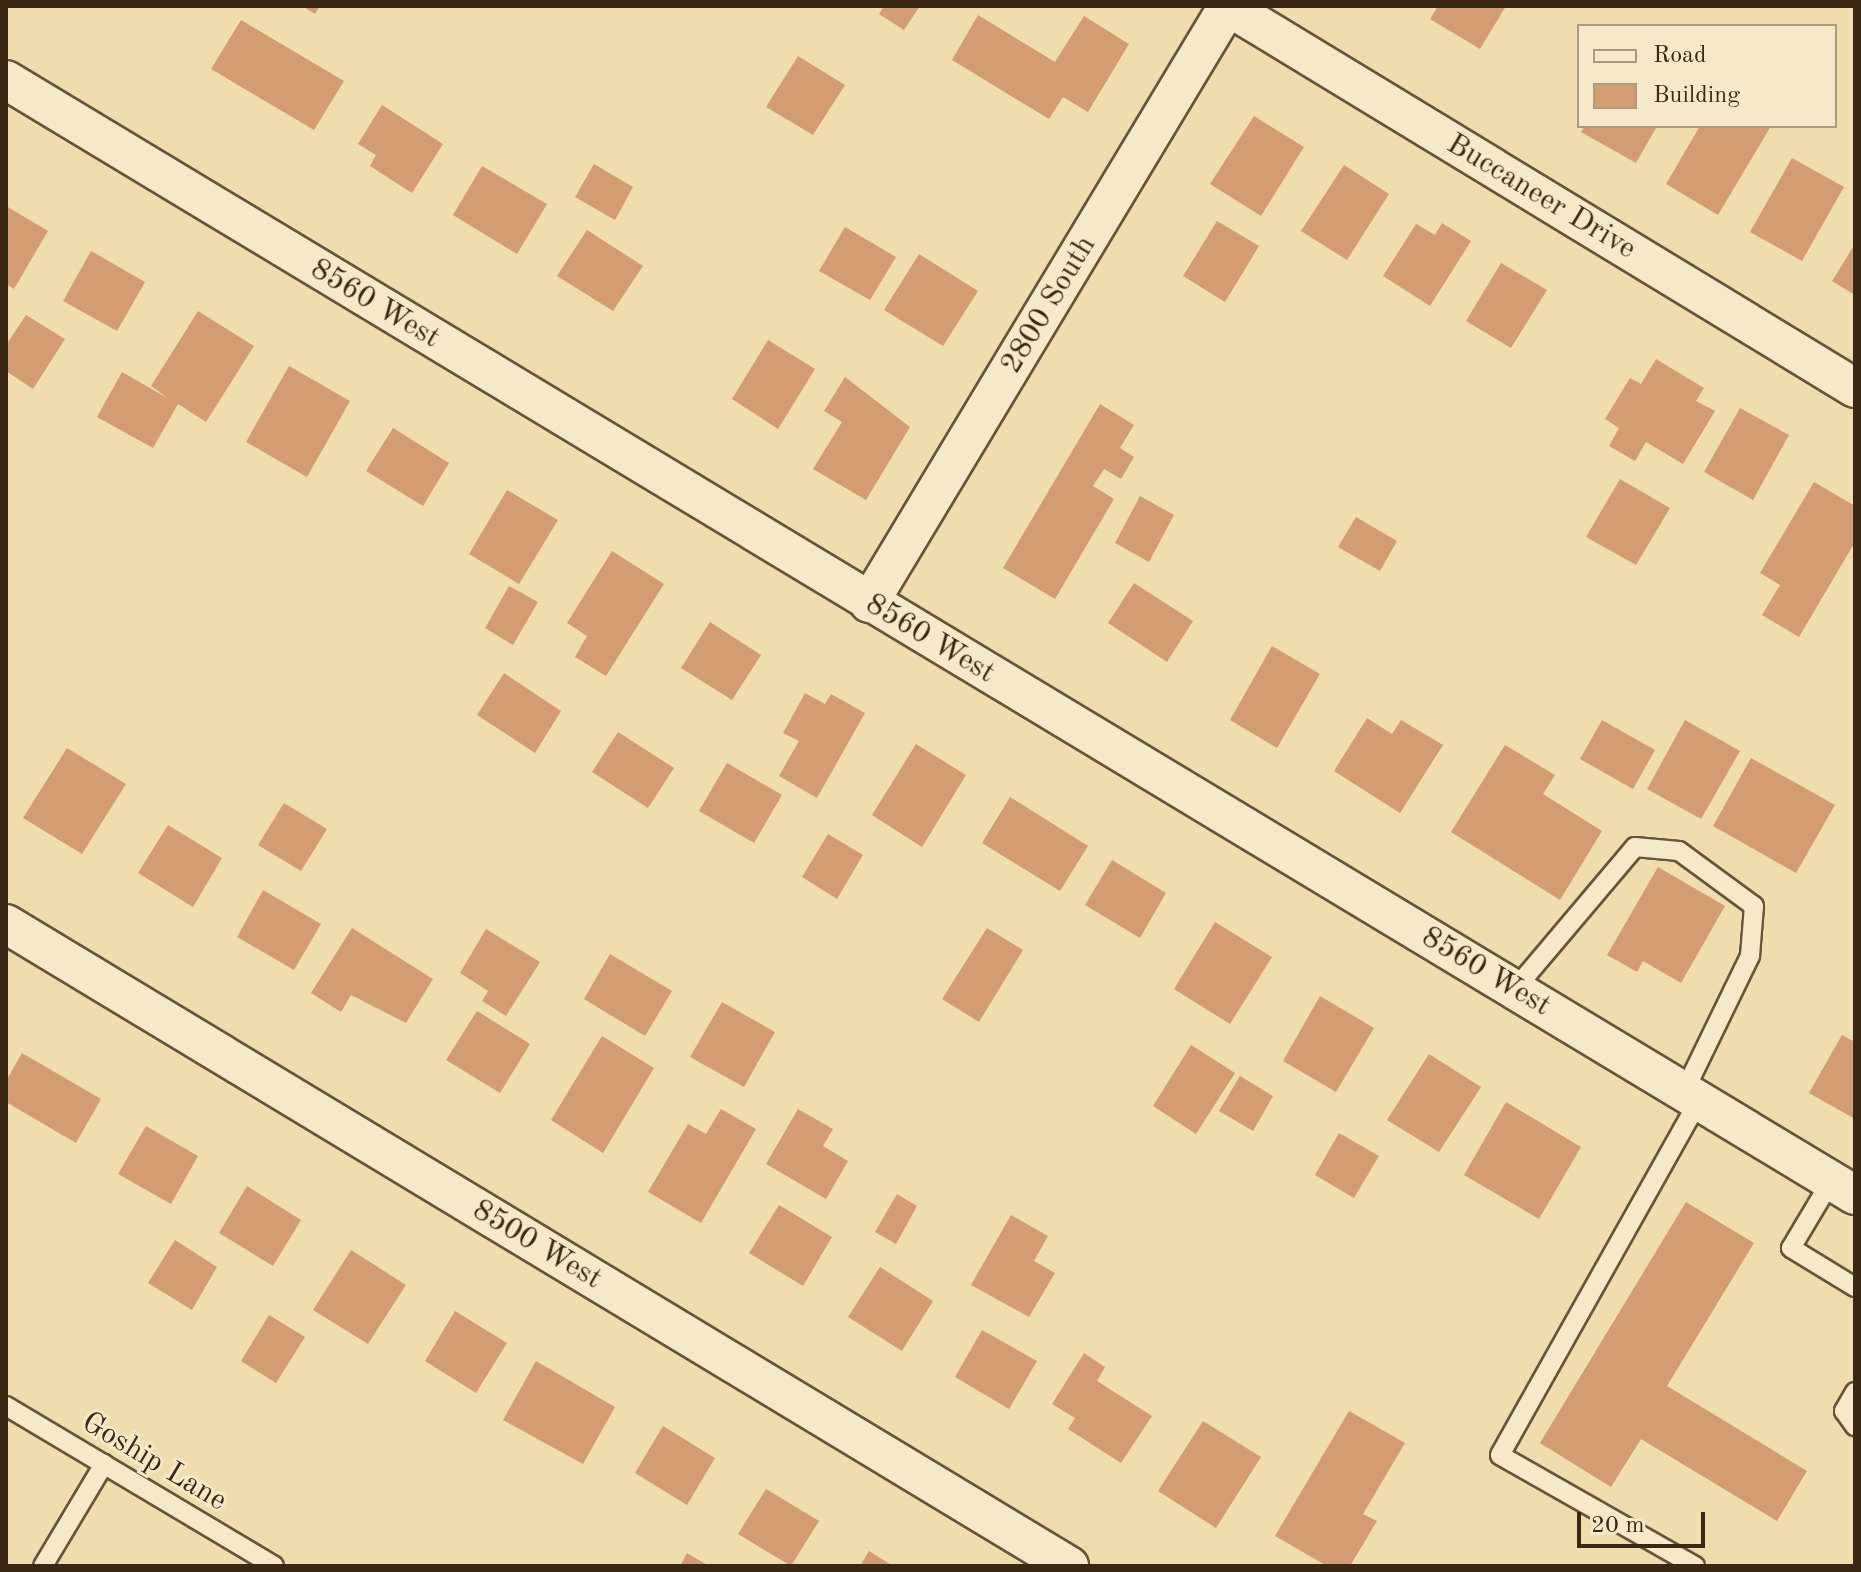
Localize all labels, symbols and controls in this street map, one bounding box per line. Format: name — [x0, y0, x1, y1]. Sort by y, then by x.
legend — [1577, 24, 1837, 128]
text: Road — [1653, 44, 1706, 68]
text: Building — [1653, 84, 1740, 108]
street label: Buccaneer Drive — [1440, 126, 1642, 268]
street label: 2800 South — [994, 230, 1104, 380]
street label: 8560 West — [304, 251, 446, 357]
street label: 8560 West — [859, 586, 1001, 692]
street label: 8560 West — [1415, 919, 1557, 1025]
street label: 8500 West — [466, 1192, 608, 1298]
street label: Goship Lane — [75, 1405, 233, 1519]
scale bar — [1581, 1496, 1709, 1546]
text: 20 m — [1591, 1514, 1645, 1538]

